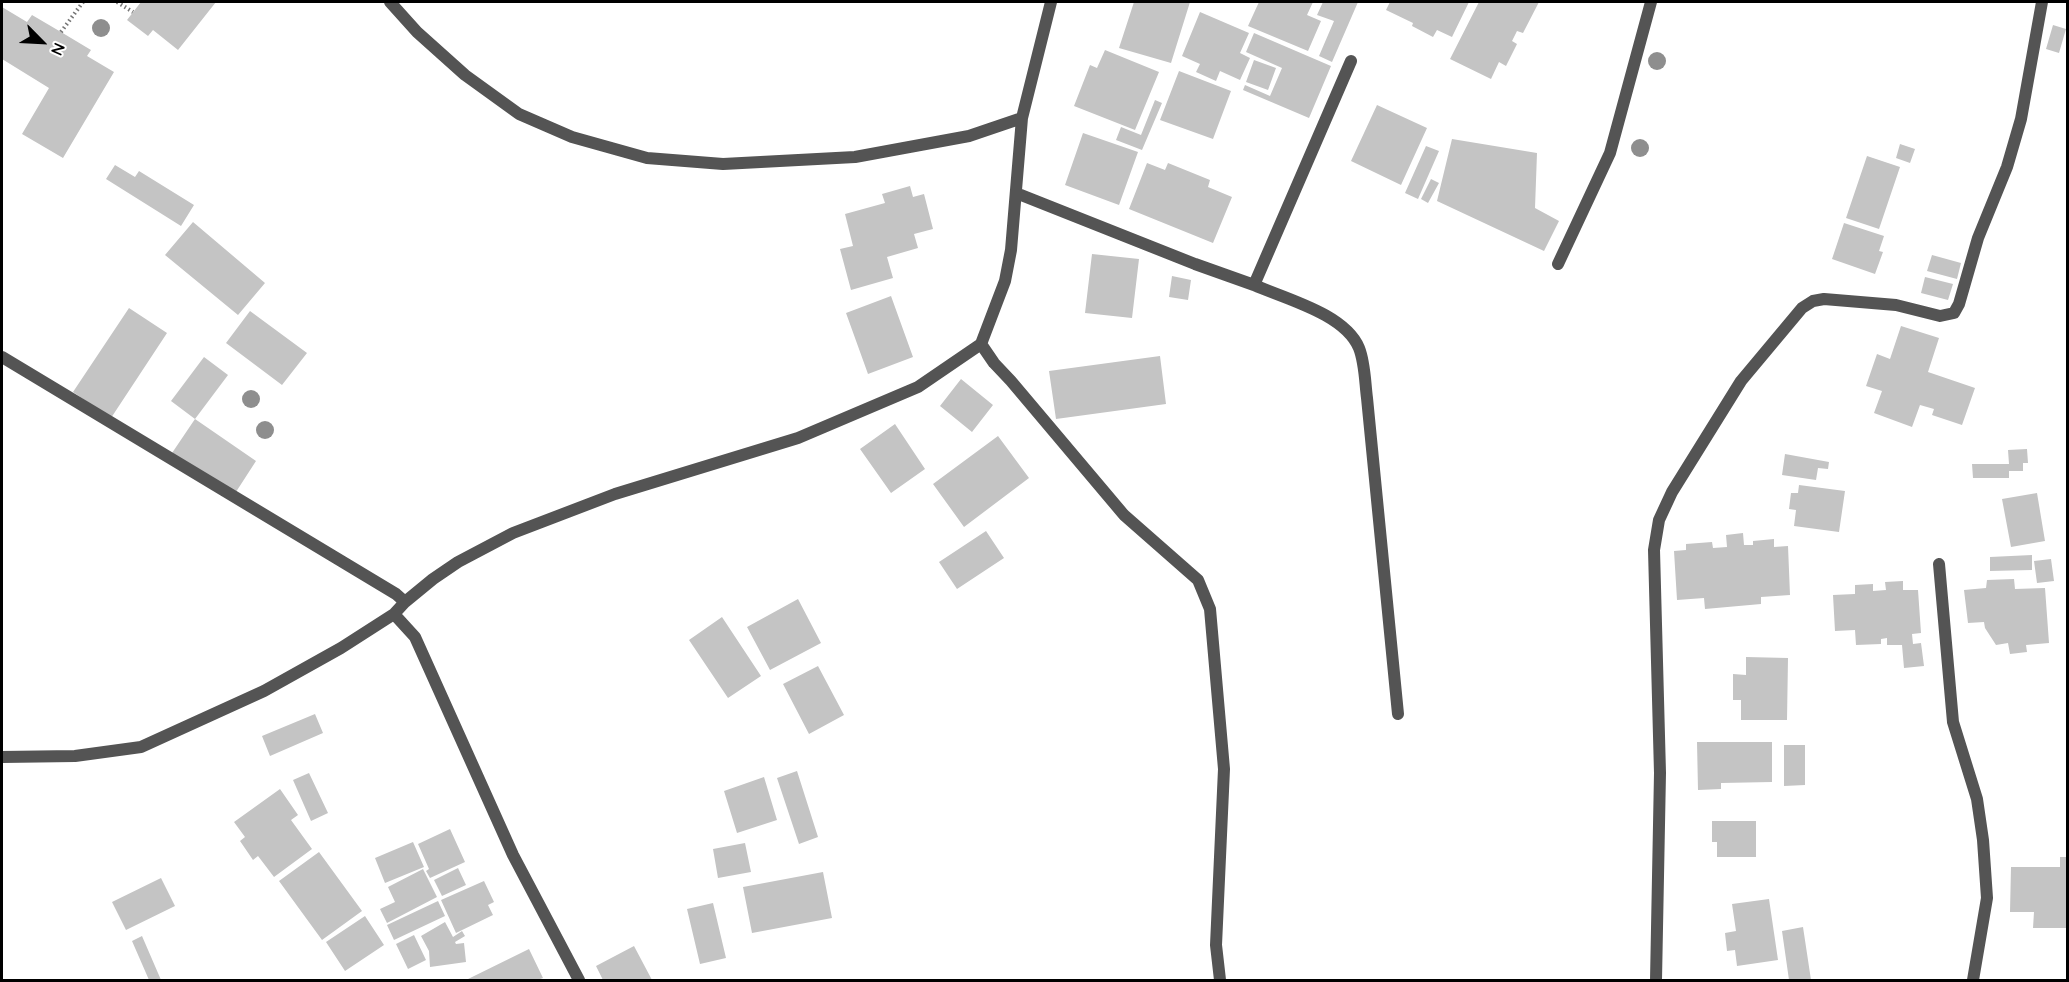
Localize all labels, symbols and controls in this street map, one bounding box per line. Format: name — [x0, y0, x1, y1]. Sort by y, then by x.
north arrow — [12, 12, 72, 72]
text: N — [47, 40, 70, 59]

